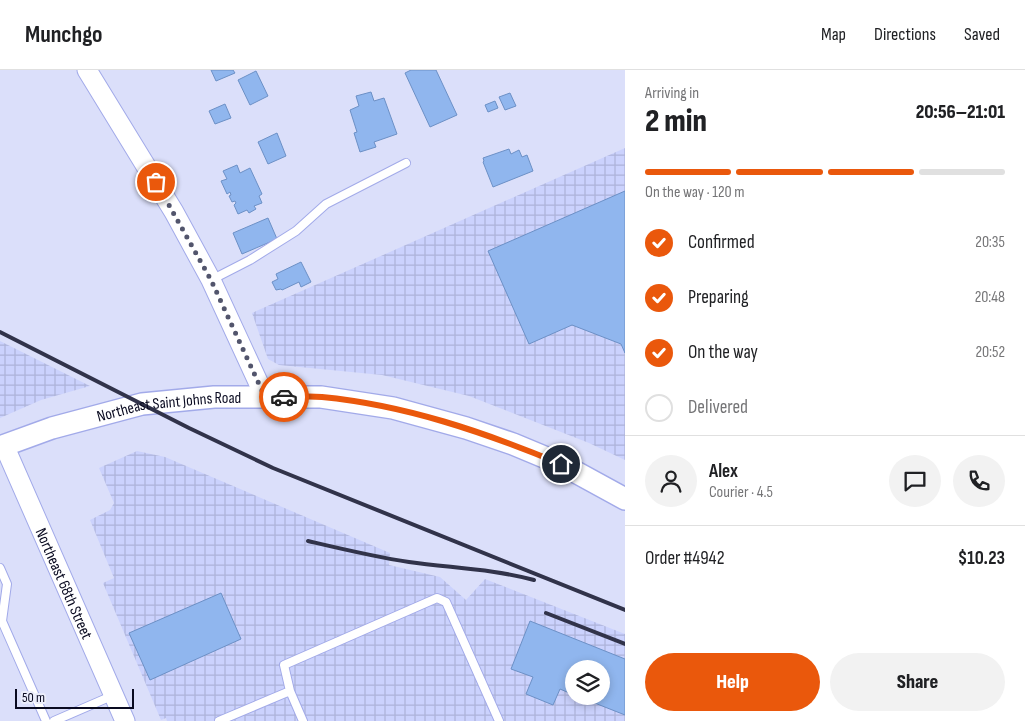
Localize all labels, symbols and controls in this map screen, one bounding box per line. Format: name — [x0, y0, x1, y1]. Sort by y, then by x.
text: Munchgo — [25, 20, 103, 49]
text: Map — [821, 24, 846, 45]
text: Directions — [874, 24, 936, 45]
text: Saved — [964, 24, 1000, 45]
text: Arriving in — [645, 84, 699, 103]
text: 20:56–21:01 — [916, 101, 1005, 124]
text: 2 min — [645, 102, 707, 141]
pin — [135, 161, 177, 203]
icon: bag — [142, 168, 170, 196]
text: On the way · 120 m — [645, 183, 744, 202]
icon: check — [645, 229, 673, 257]
text: Confirmed — [688, 231, 755, 254]
text: 20:35 — [975, 233, 1005, 252]
icon: check — [645, 284, 673, 312]
text: Preparing — [688, 286, 749, 309]
text: 20:48 — [975, 288, 1005, 307]
icon: check — [645, 339, 673, 367]
text: On the way — [688, 341, 758, 364]
text: 20:52 — [975, 343, 1005, 362]
courier — [259, 372, 309, 422]
icon: car — [270, 383, 298, 411]
street label: Northeast Saint Johns Road — [95, 389, 241, 427]
text: Delivered — [688, 396, 748, 419]
pin — [540, 443, 582, 485]
icon: home — [547, 450, 575, 478]
button: person — [645, 455, 697, 507]
button: chat — [889, 455, 941, 507]
button: phone — [953, 455, 1005, 507]
text: Alex — [709, 460, 738, 483]
text: Courier · 4.5 — [709, 483, 773, 502]
street label: Northeast 68th Street — [31, 525, 96, 642]
text: Order #4942 — [645, 547, 724, 570]
text: $10.23 — [958, 547, 1005, 570]
button: Help — [645, 653, 820, 711]
button: Share — [830, 653, 1005, 711]
map controls — [565, 660, 610, 705]
button: layers — [565, 660, 610, 705]
scale bar — [15, 686, 134, 709]
text: 50 m — [22, 689, 45, 706]

